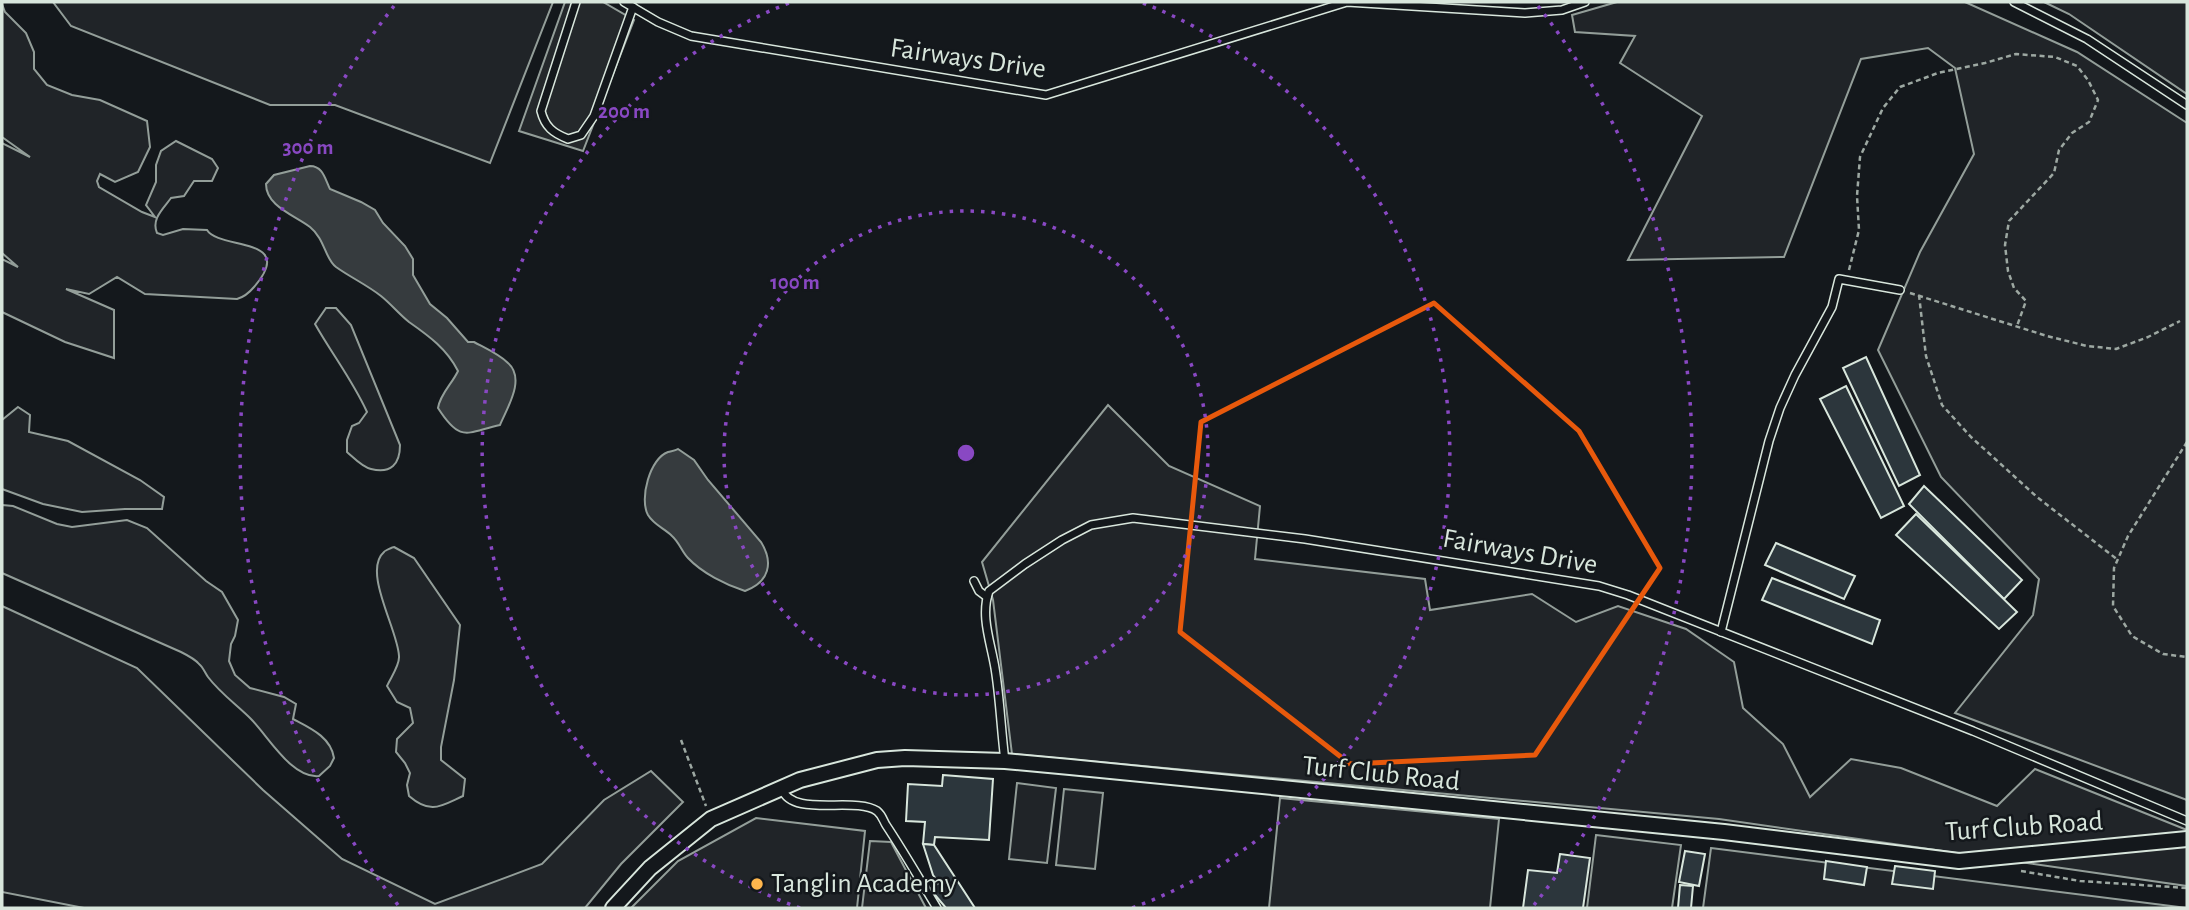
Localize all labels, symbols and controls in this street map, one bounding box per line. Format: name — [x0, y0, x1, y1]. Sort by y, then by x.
street label: Fairways Drive — [889, 34, 1047, 84]
text: 200 m — [598, 101, 650, 122]
text: 300 m — [282, 137, 334, 158]
text: 100 m — [770, 272, 820, 293]
centre of rings — [954, 441, 978, 465]
street label: Fairways Drive — [1440, 525, 1600, 579]
street label: Turf Club Road — [1301, 752, 1461, 796]
street label: Turf Club Road — [1944, 808, 2104, 846]
place label: Tanglin Academy — [771, 870, 957, 898]
marker: Tanglin Academy — [749, 876, 765, 892]

